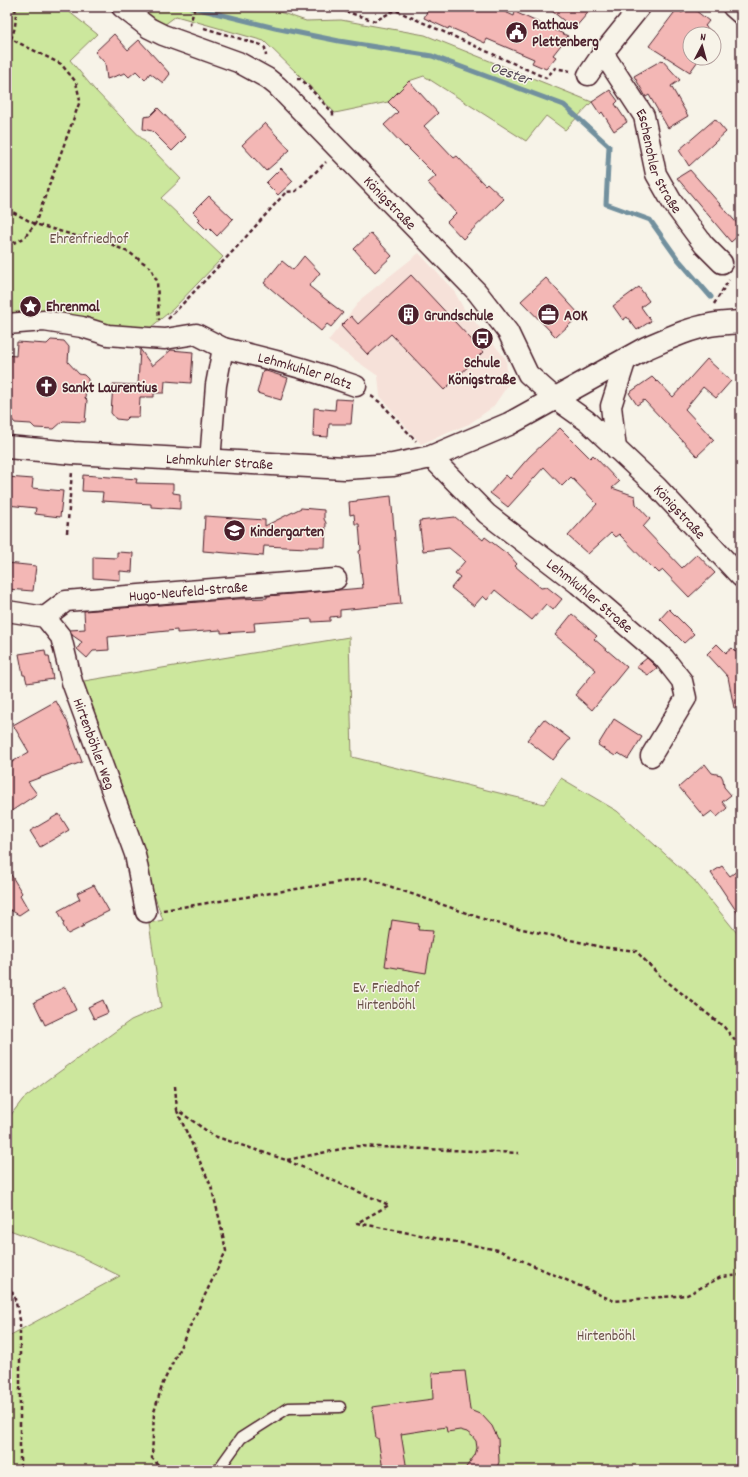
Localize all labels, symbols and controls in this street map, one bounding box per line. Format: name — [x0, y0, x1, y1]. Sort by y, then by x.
place label: Rathaus Plettenberg — [532, 15, 599, 54]
public building icon: Rathaus Plettenberg — [504, 20, 530, 46]
north arrow — [682, 26, 722, 66]
text: N — [699, 30, 707, 46]
water label: Oester — [487, 56, 536, 93]
street label: Eschenohler Straße — [629, 105, 686, 220]
street label: Königstraße — [357, 172, 421, 236]
park label: Ehrenfriedhof — [50, 229, 129, 251]
place icon: Ehrenmal — [18, 293, 44, 319]
place label: Ehrenmal — [46, 297, 100, 319]
building icon: Grundschule — [395, 302, 421, 328]
office icon: AOK — [535, 302, 561, 328]
place label: Grundschule — [424, 306, 494, 328]
place label: AOK — [564, 306, 588, 328]
bus stop icon: Schule Königstraße — [469, 326, 495, 352]
street label: Lehmkuhler Platz — [255, 348, 355, 397]
place label: Schule Königstraße — [448, 353, 516, 392]
church icon: Sankt Laurentius — [33, 374, 59, 400]
place label: Sankt Laurentius — [62, 378, 158, 400]
street label: Lehmkuhler Straße — [165, 449, 274, 477]
street label: Königstraße — [647, 480, 710, 546]
school or university icon: Kindergarten — [221, 518, 247, 544]
place label: Kindergarten — [250, 522, 324, 544]
street label: Lehmkuhler Straße — [541, 554, 637, 640]
street label: Hugo-Neufeld-Straße — [128, 577, 249, 609]
street label: Hirtenböhler Weg — [66, 695, 120, 793]
park label: Ev. Friedhof Hirtenböhl — [353, 978, 420, 1017]
park label: Hirtenböhl — [577, 1326, 636, 1348]

